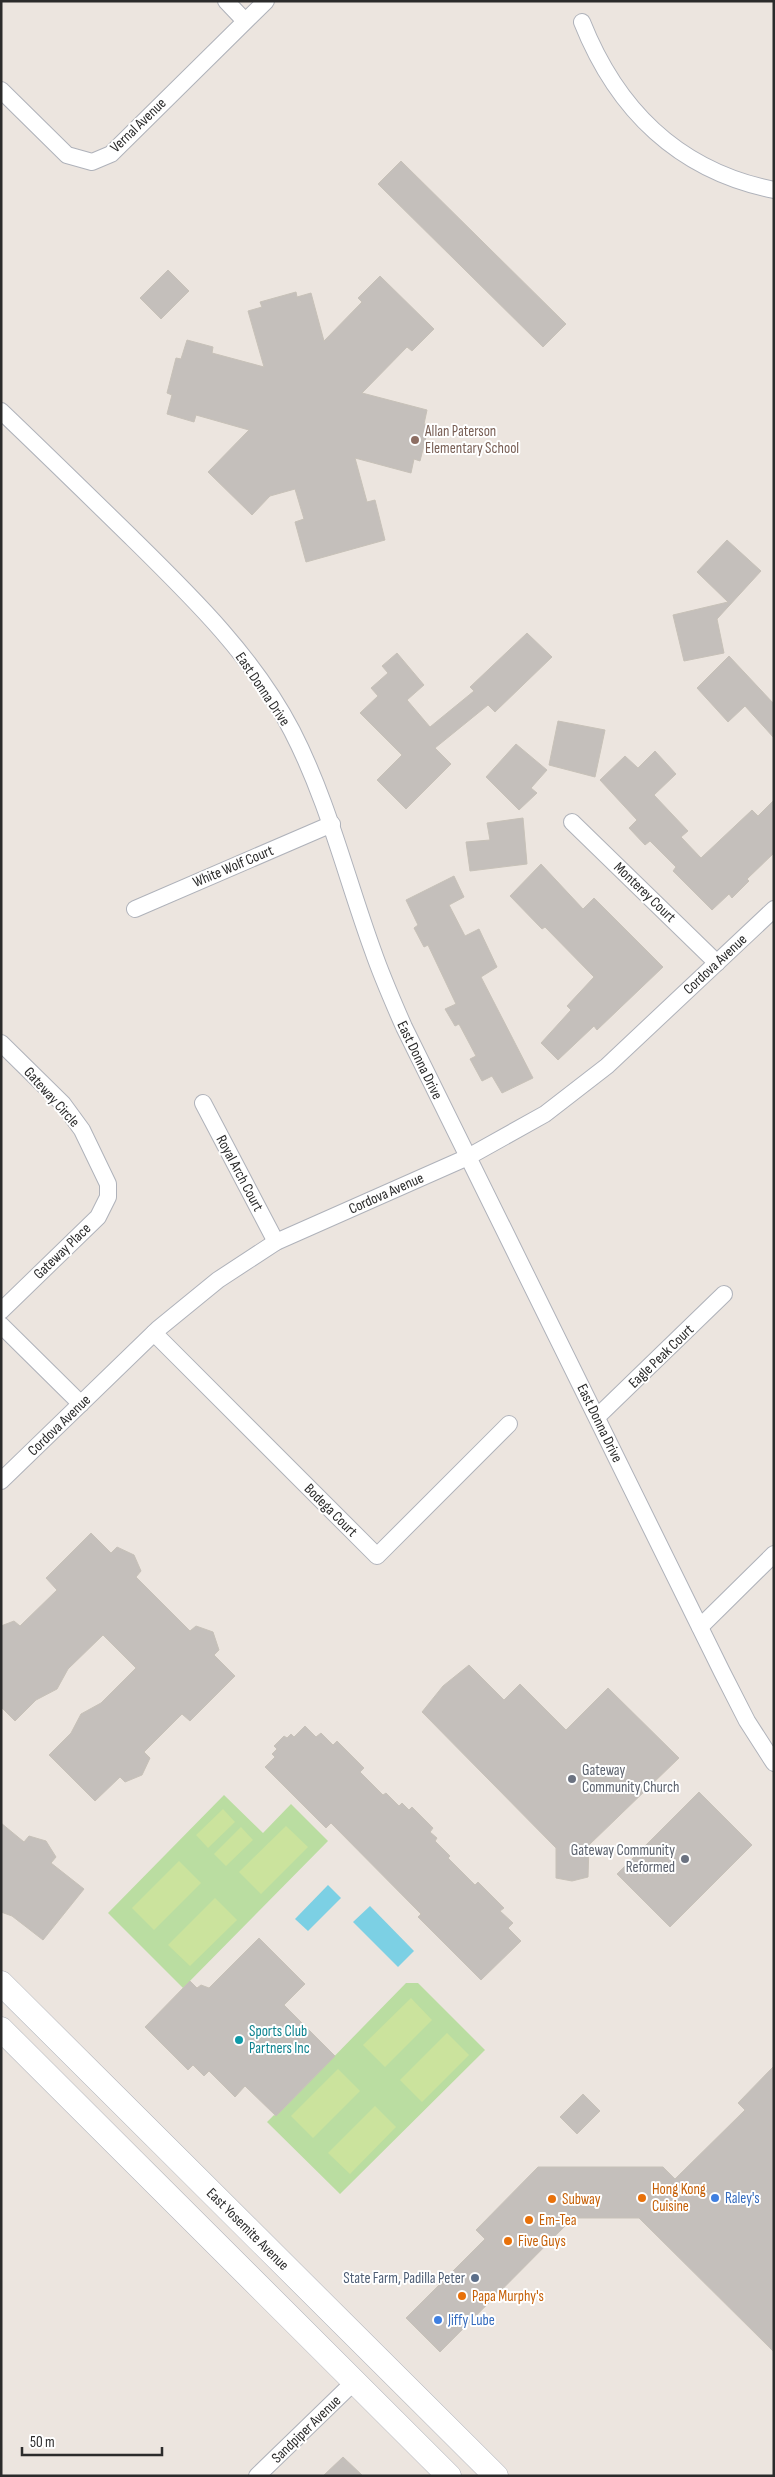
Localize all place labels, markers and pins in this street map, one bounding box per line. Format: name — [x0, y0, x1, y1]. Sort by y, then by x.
place label: Allan Paterson Elementary School — [424, 422, 519, 458]
marker: Allan Paterson Elementary School — [409, 434, 421, 446]
place label: Gateway Community Church — [582, 1761, 679, 1797]
marker: Gateway Community Church — [566, 1773, 578, 1785]
place label: Gateway Community Reformed — [571, 1841, 675, 1877]
marker: Gateway Community Reformed — [679, 1853, 691, 1865]
place label: Sports Club Partners Inc — [249, 2022, 310, 2058]
marker: Sports Club Partners Inc — [233, 2034, 245, 2046]
place label: Hong Kong Cuisine — [652, 2180, 706, 2216]
place label: Raley's — [725, 2189, 760, 2208]
place label: Subway — [562, 2190, 601, 2209]
marker: Hong Kong Cuisine — [636, 2192, 648, 2204]
marker: Raley's — [709, 2192, 721, 2204]
marker: Subway — [546, 2193, 558, 2205]
place label: Em-Tea — [539, 2211, 577, 2230]
marker: Em-Tea — [523, 2214, 535, 2226]
place label: Five Guys — [518, 2232, 566, 2251]
marker: Five Guys — [502, 2235, 514, 2247]
place label: State Farm, Padilla Peter — [343, 2269, 466, 2288]
marker: State Farm, Padilla Peter — [469, 2272, 481, 2284]
place label: Papa Murphy's — [472, 2287, 544, 2306]
marker: Papa Murphy's — [456, 2290, 468, 2302]
place label: Jiffy Lube — [447, 2311, 495, 2330]
marker: Jiffy Lube — [432, 2314, 444, 2326]

